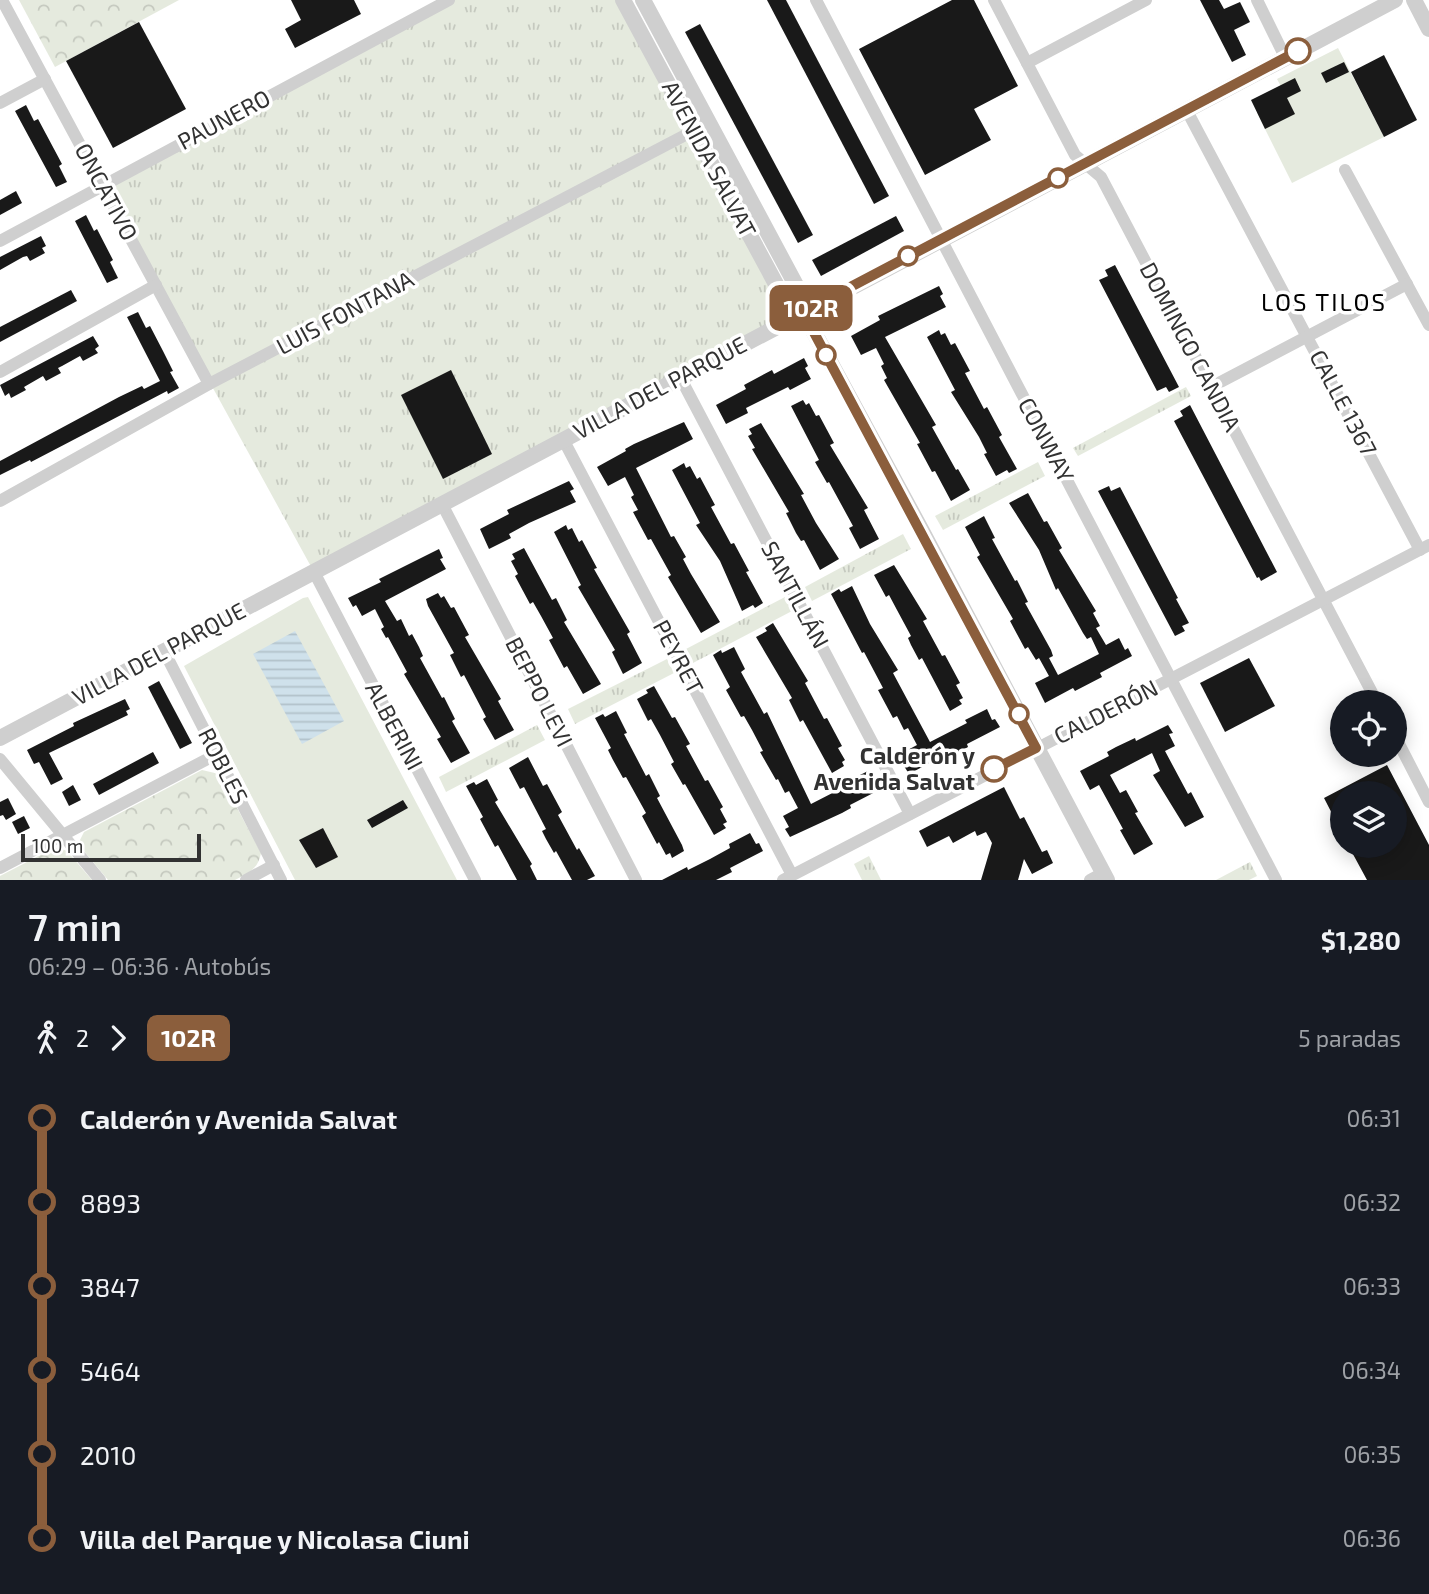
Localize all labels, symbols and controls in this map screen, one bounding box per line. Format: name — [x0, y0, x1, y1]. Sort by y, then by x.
unlabelled marker — [1285, 38, 1311, 64]
street label: AVENIDA SALVAT — [657, 75, 763, 242]
street label: PAUNERO — [172, 83, 275, 155]
street label: ONCATIVO — [70, 138, 144, 245]
unlabelled marker — [1048, 168, 1068, 188]
unlabelled marker — [898, 246, 918, 266]
street label: DOMINGO CANDIA — [1135, 257, 1248, 436]
street label: LUIS FONTANA — [271, 264, 419, 360]
line badge: 102R — [762, 285, 860, 331]
district label: LOS TILOS — [1261, 287, 1387, 316]
text: 102R — [784, 293, 838, 322]
street label: VILLA DEL PARQUE — [568, 330, 751, 445]
unlabelled marker — [816, 345, 836, 365]
street label: CALLE 1367 — [1304, 345, 1384, 460]
street label: CONWAY — [1013, 392, 1081, 487]
street label: SANTILLÁN — [756, 536, 836, 653]
street label: VILLA DEL PARQUE — [67, 596, 250, 711]
street label: PEYRET — [648, 615, 710, 698]
street label: BEPPO LEVI — [500, 632, 579, 751]
street label: CALDERÓN — [1049, 673, 1162, 749]
street label: ALBERINI — [360, 677, 430, 774]
map controls — [1330, 690, 1407, 858]
button: locate — [1330, 690, 1407, 767]
unlabelled marker — [1009, 704, 1029, 724]
street label: ROBLES — [193, 723, 255, 808]
place label: Calderón y Avenida Salvat — [814, 741, 975, 795]
marker: Calderón y Avenida Salvat — [981, 756, 1007, 782]
button: layers — [1330, 781, 1407, 858]
scale bar — [21, 831, 201, 863]
text: 100 m — [32, 834, 83, 857]
text: 7 min — [28, 903, 122, 949]
text: $1,280 — [1321, 924, 1401, 955]
text: 06:29 – 06:36 · Autobús — [28, 952, 271, 980]
icon: walk — [28, 1019, 66, 1057]
icon: forward — [99, 1019, 137, 1057]
text: 102R — [161, 1023, 216, 1052]
text: 2 — [76, 1024, 89, 1052]
text: 5 paradas — [1298, 1024, 1401, 1052]
text: Calderón y Avenida Salvat — [80, 1103, 397, 1134]
text: 06:31 — [1347, 1104, 1401, 1132]
text: 8893 — [80, 1187, 141, 1218]
text: 06:32 — [1343, 1188, 1401, 1216]
text: 3847 — [80, 1271, 140, 1302]
text: 06:33 — [1343, 1272, 1401, 1300]
text: 5464 — [80, 1355, 141, 1386]
text: 06:34 — [1342, 1356, 1401, 1384]
text: 2010 — [80, 1439, 136, 1470]
text: 06:35 — [1343, 1440, 1401, 1468]
text: Villa del Parque y Nicolasa Ciuni — [80, 1523, 470, 1554]
text: 06:36 — [1343, 1524, 1401, 1552]

